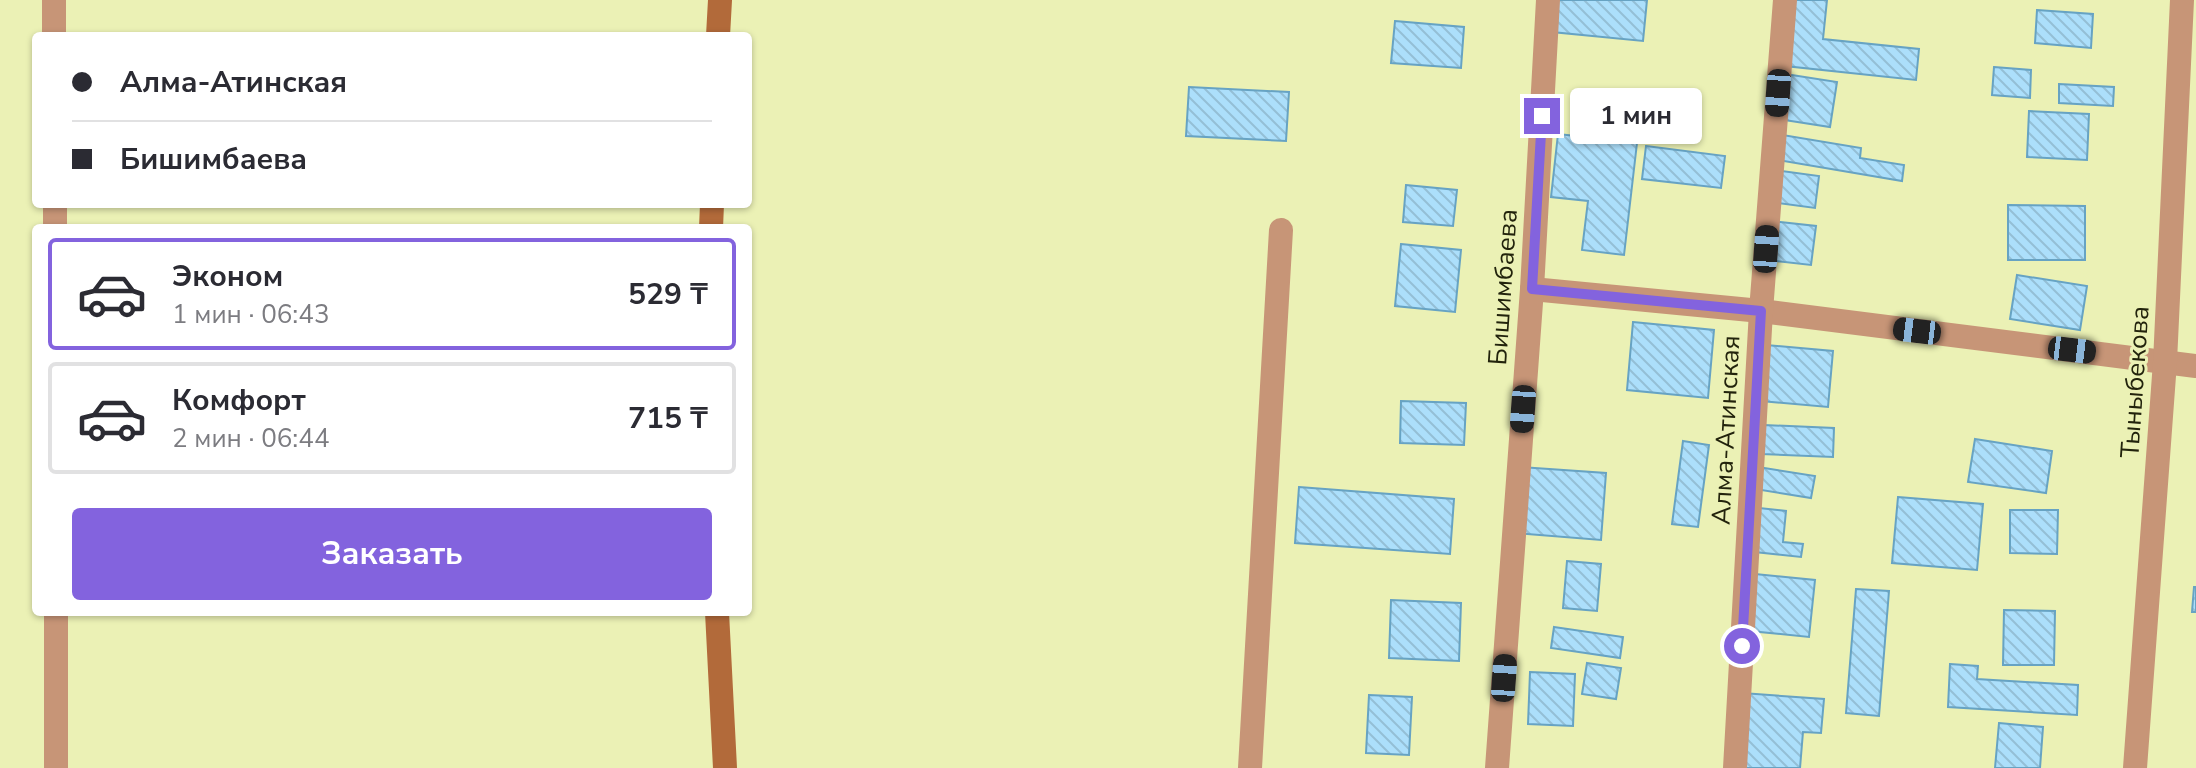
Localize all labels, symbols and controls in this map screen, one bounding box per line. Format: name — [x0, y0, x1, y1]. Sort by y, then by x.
text: Алма-Атинская — [120, 62, 347, 103]
car — [1764, 68, 1792, 118]
callout: 1 мин — [1570, 88, 1702, 144]
route end — [1524, 98, 1560, 134]
text: 1 мин — [1600, 98, 1672, 133]
text: Бишимбаева — [120, 139, 307, 180]
street label: Бишимбаева — [1480, 208, 1526, 366]
car — [1752, 224, 1780, 274]
text: Эконом — [172, 256, 283, 297]
icon: car — [76, 258, 148, 330]
text: 529 ₸ — [628, 274, 708, 315]
text: 1 мин · 06:43 — [172, 297, 329, 332]
street label: Тыныбекова — [2112, 305, 2158, 459]
car — [1892, 316, 1942, 346]
street label: Алма-Атинская — [1704, 334, 1748, 526]
car — [2047, 335, 2097, 365]
text: Комфорт — [172, 380, 306, 421]
icon: car — [76, 382, 148, 454]
car — [1509, 384, 1537, 434]
text: 715 ₸ — [628, 398, 708, 439]
text: 2 мин · 06:44 — [172, 421, 329, 456]
button: Заказать — [72, 508, 712, 600]
route start — [1724, 628, 1760, 664]
car — [1490, 653, 1518, 703]

